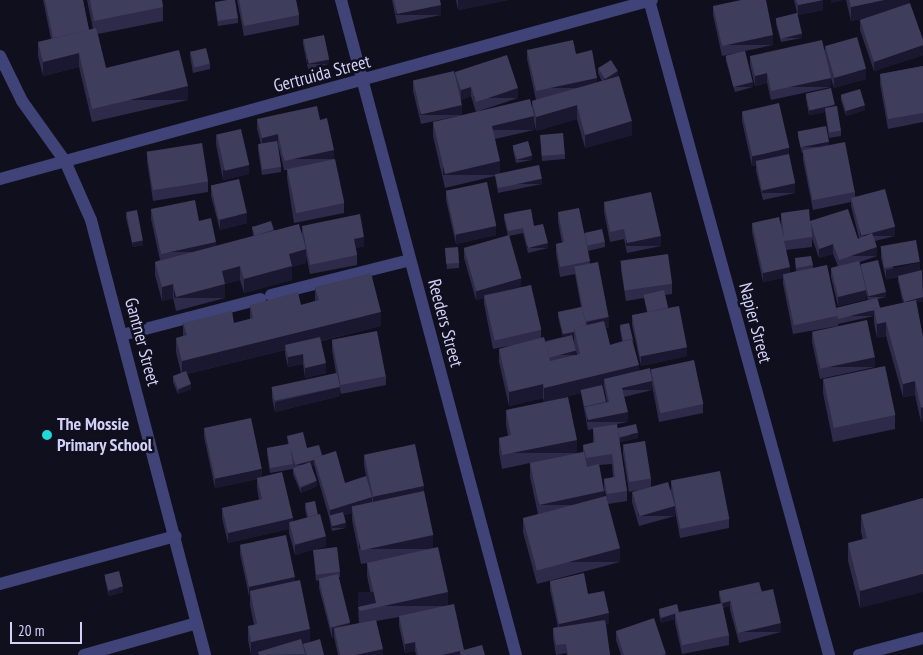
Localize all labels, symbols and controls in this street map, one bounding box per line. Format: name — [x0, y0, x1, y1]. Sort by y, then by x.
street label: Gertruida Street — [271, 51, 373, 97]
street label: Reeders Street — [423, 277, 467, 369]
street label: Napier Street — [734, 281, 776, 365]
street label: Gantner Street — [120, 296, 164, 388]
place label: The Mossie Primary School — [57, 414, 153, 456]
marker: The Mossie Primary School — [41, 429, 53, 441]
scale bar — [12, 612, 85, 644]
text: 20 m — [18, 621, 44, 640]

